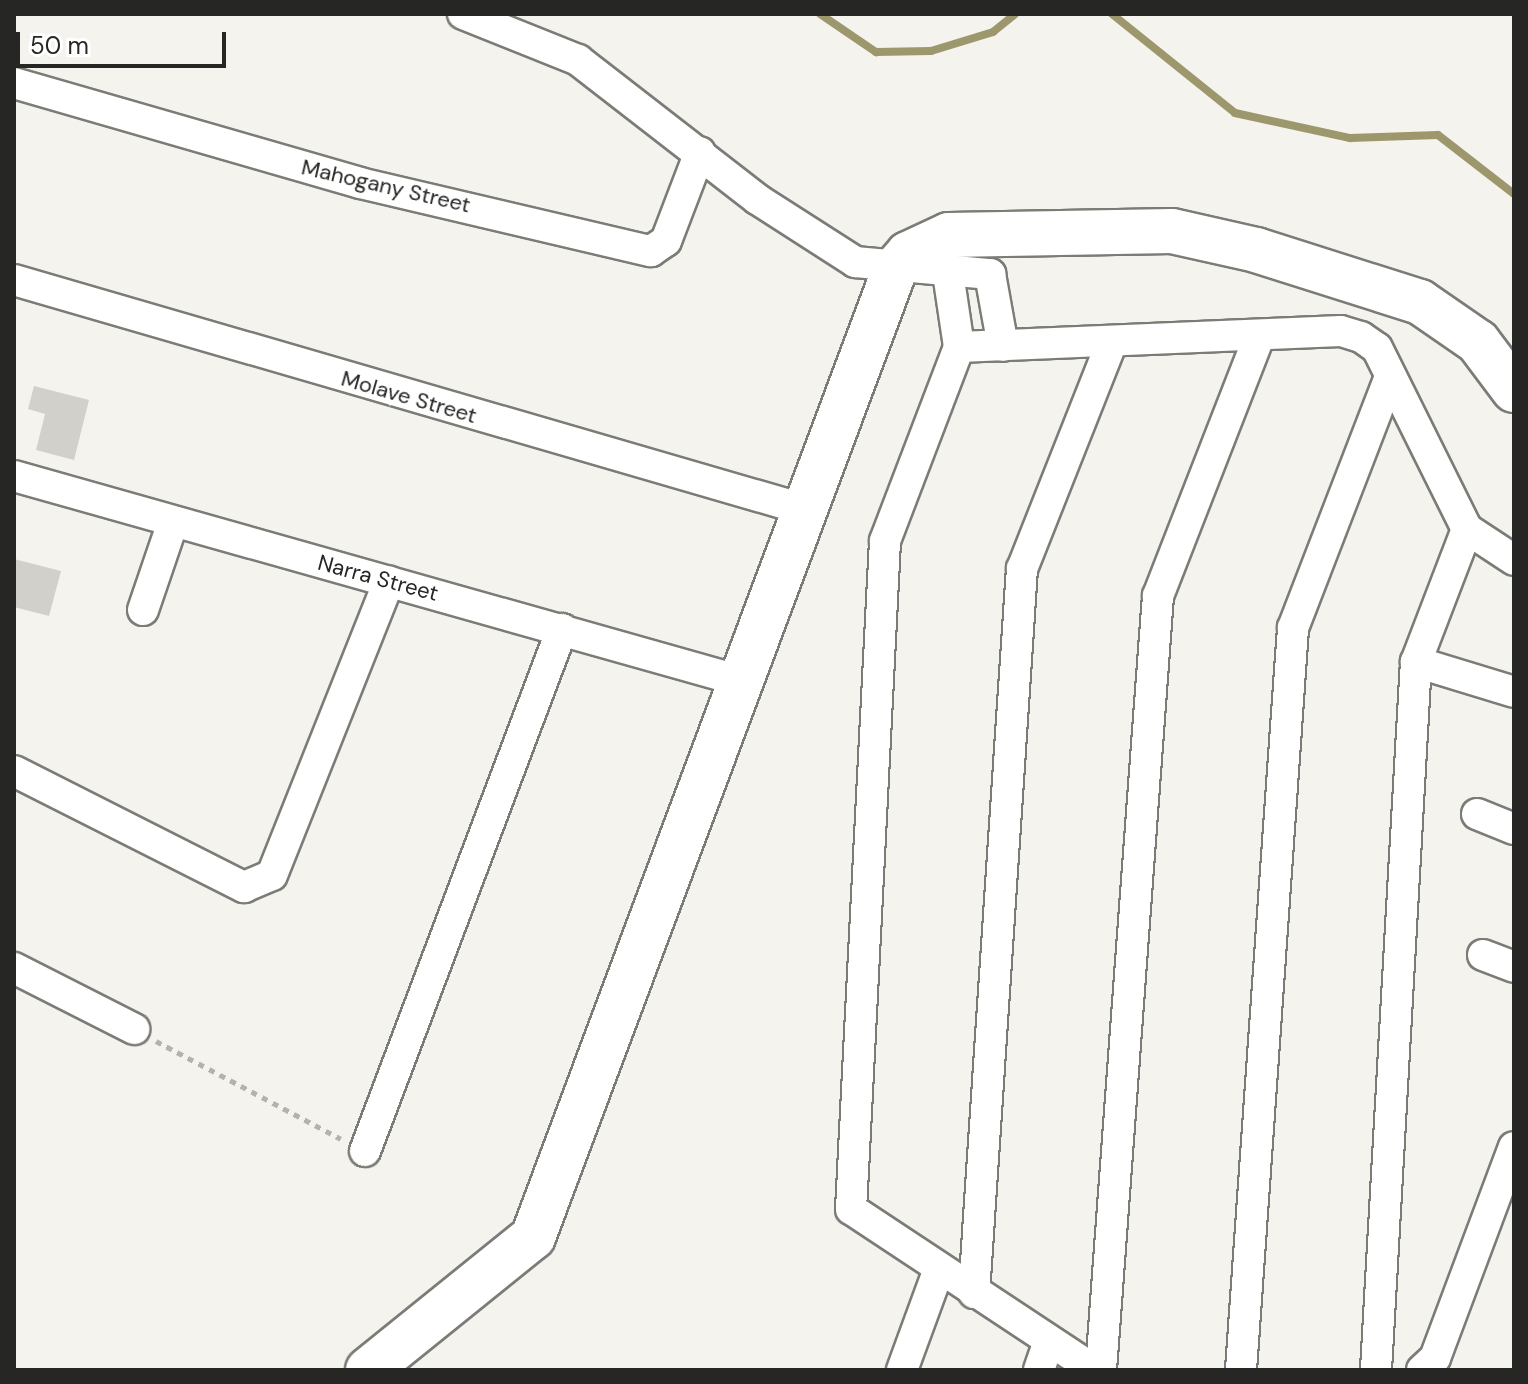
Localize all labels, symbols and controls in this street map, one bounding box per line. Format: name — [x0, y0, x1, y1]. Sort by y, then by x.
scale bar — [20, 16, 230, 66]
text: 50 m — [30, 30, 89, 61]
street label: Mahogany Street — [299, 154, 473, 218]
street label: Molave Street — [338, 365, 480, 429]
street label: Narra Street — [315, 549, 441, 607]

